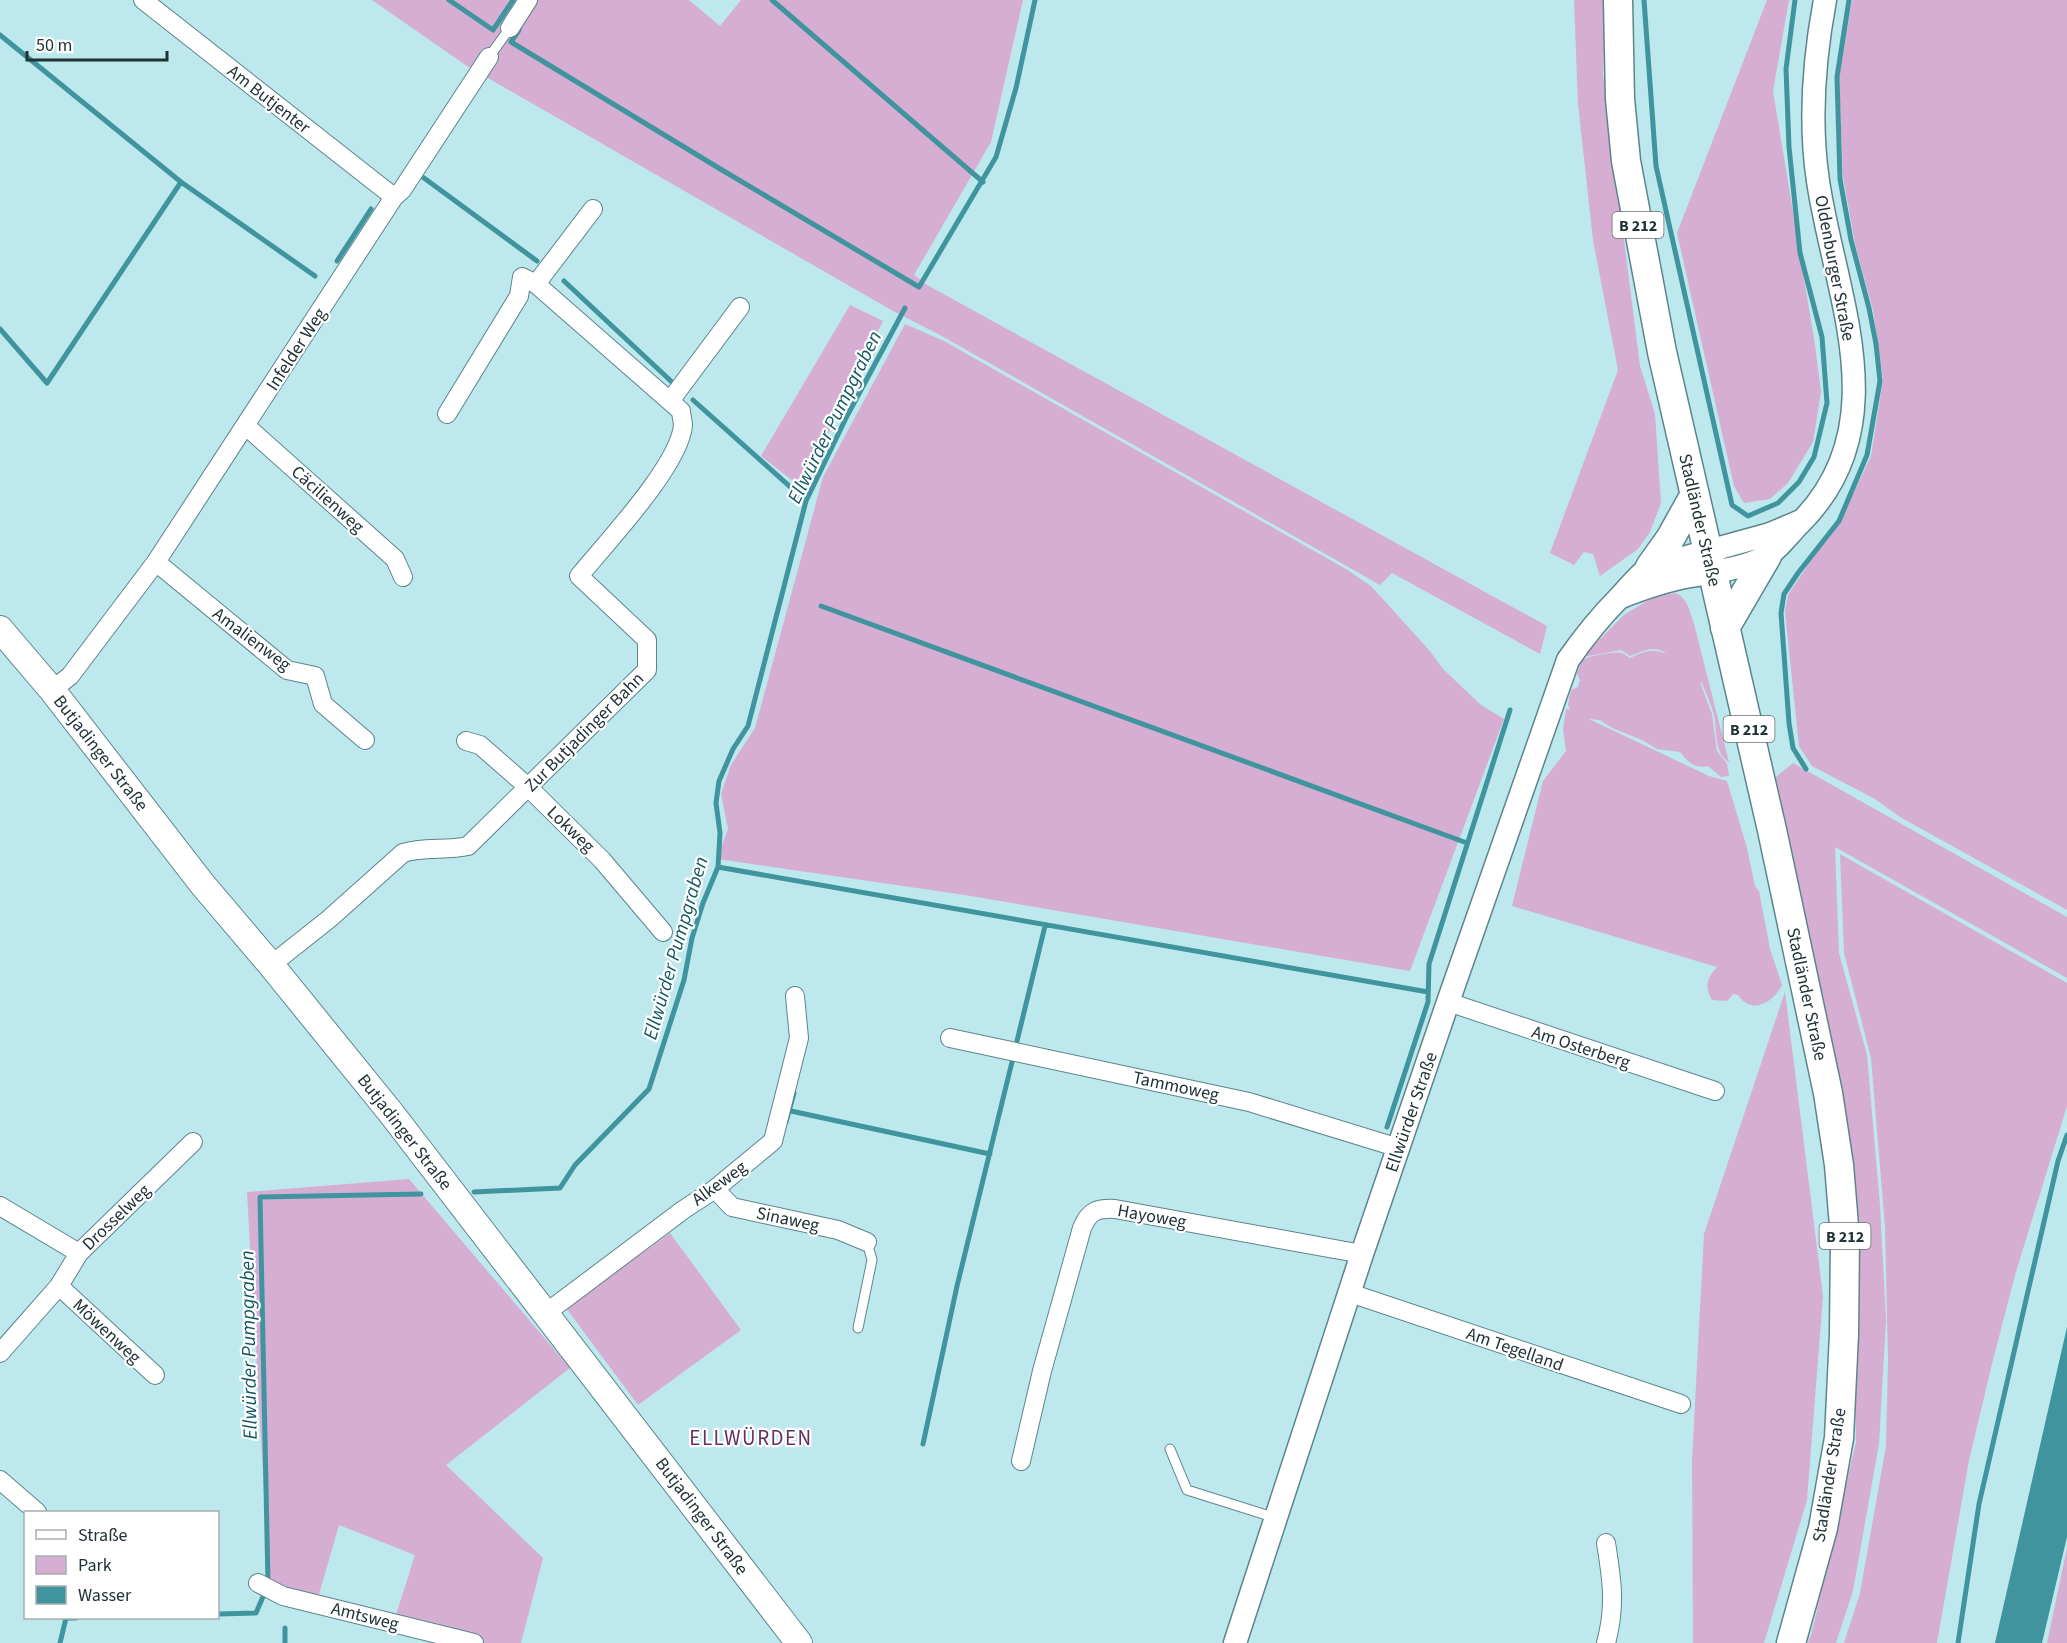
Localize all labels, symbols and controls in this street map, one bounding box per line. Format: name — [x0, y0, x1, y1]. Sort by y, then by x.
scale bar — [27, 24, 166, 62]
text: 50 m — [36, 33, 72, 58]
street label: Am Butjenter — [222, 59, 316, 140]
street label: Oldenburger Straße — [1808, 193, 1861, 343]
road number: B 212 — [1612, 212, 1664, 238]
street label: Infelder Weg — [260, 303, 332, 395]
water label: Ellwürder Pumpgraben — [781, 326, 889, 509]
street label: Stadländer Straße — [1672, 451, 1727, 589]
street label: Cäcilienweg — [286, 460, 370, 539]
street label: Amalienweg — [207, 602, 296, 677]
street label: Zur Butjadinger Bahn — [519, 667, 650, 798]
street label: Butjadinger Straße — [47, 690, 154, 817]
road number: B 212 — [1724, 716, 1774, 742]
street label: Lokweg — [541, 800, 600, 858]
water label: Ellwürder Pumpgraben — [636, 853, 715, 1043]
street label: Stadländer Straße — [1780, 925, 1833, 1063]
street label: Am Osterberg — [1528, 1020, 1633, 1075]
street label: Ellwürder Straße — [1379, 1049, 1444, 1176]
street label: Tammoweg — [1130, 1065, 1221, 1108]
street label: Butjadinger Straße — [351, 1069, 458, 1196]
street label: Alkeweg — [687, 1155, 752, 1212]
street label: Drosselweg — [77, 1178, 156, 1256]
street label: Hayoweg — [1115, 1198, 1188, 1235]
street label: Sinaweg — [754, 1201, 822, 1238]
road number: B 212 — [1820, 1223, 1870, 1249]
water label: Ellwürder Pumpgraben — [233, 1250, 265, 1440]
street label: Möwenweg — [67, 1293, 146, 1370]
street label: Am Tegelland — [1463, 1321, 1567, 1378]
street label: Stadländer Straße — [1807, 1406, 1852, 1544]
district label: ELLWÜRDEN — [689, 1423, 813, 1453]
street label: Butjadinger Straße — [649, 1452, 754, 1580]
legend — [24, 1511, 219, 1619]
text: Straße — [78, 1523, 128, 1548]
text: Park — [78, 1553, 112, 1578]
text: Wasser — [78, 1583, 132, 1608]
street label: Amtsweg — [328, 1596, 401, 1637]

